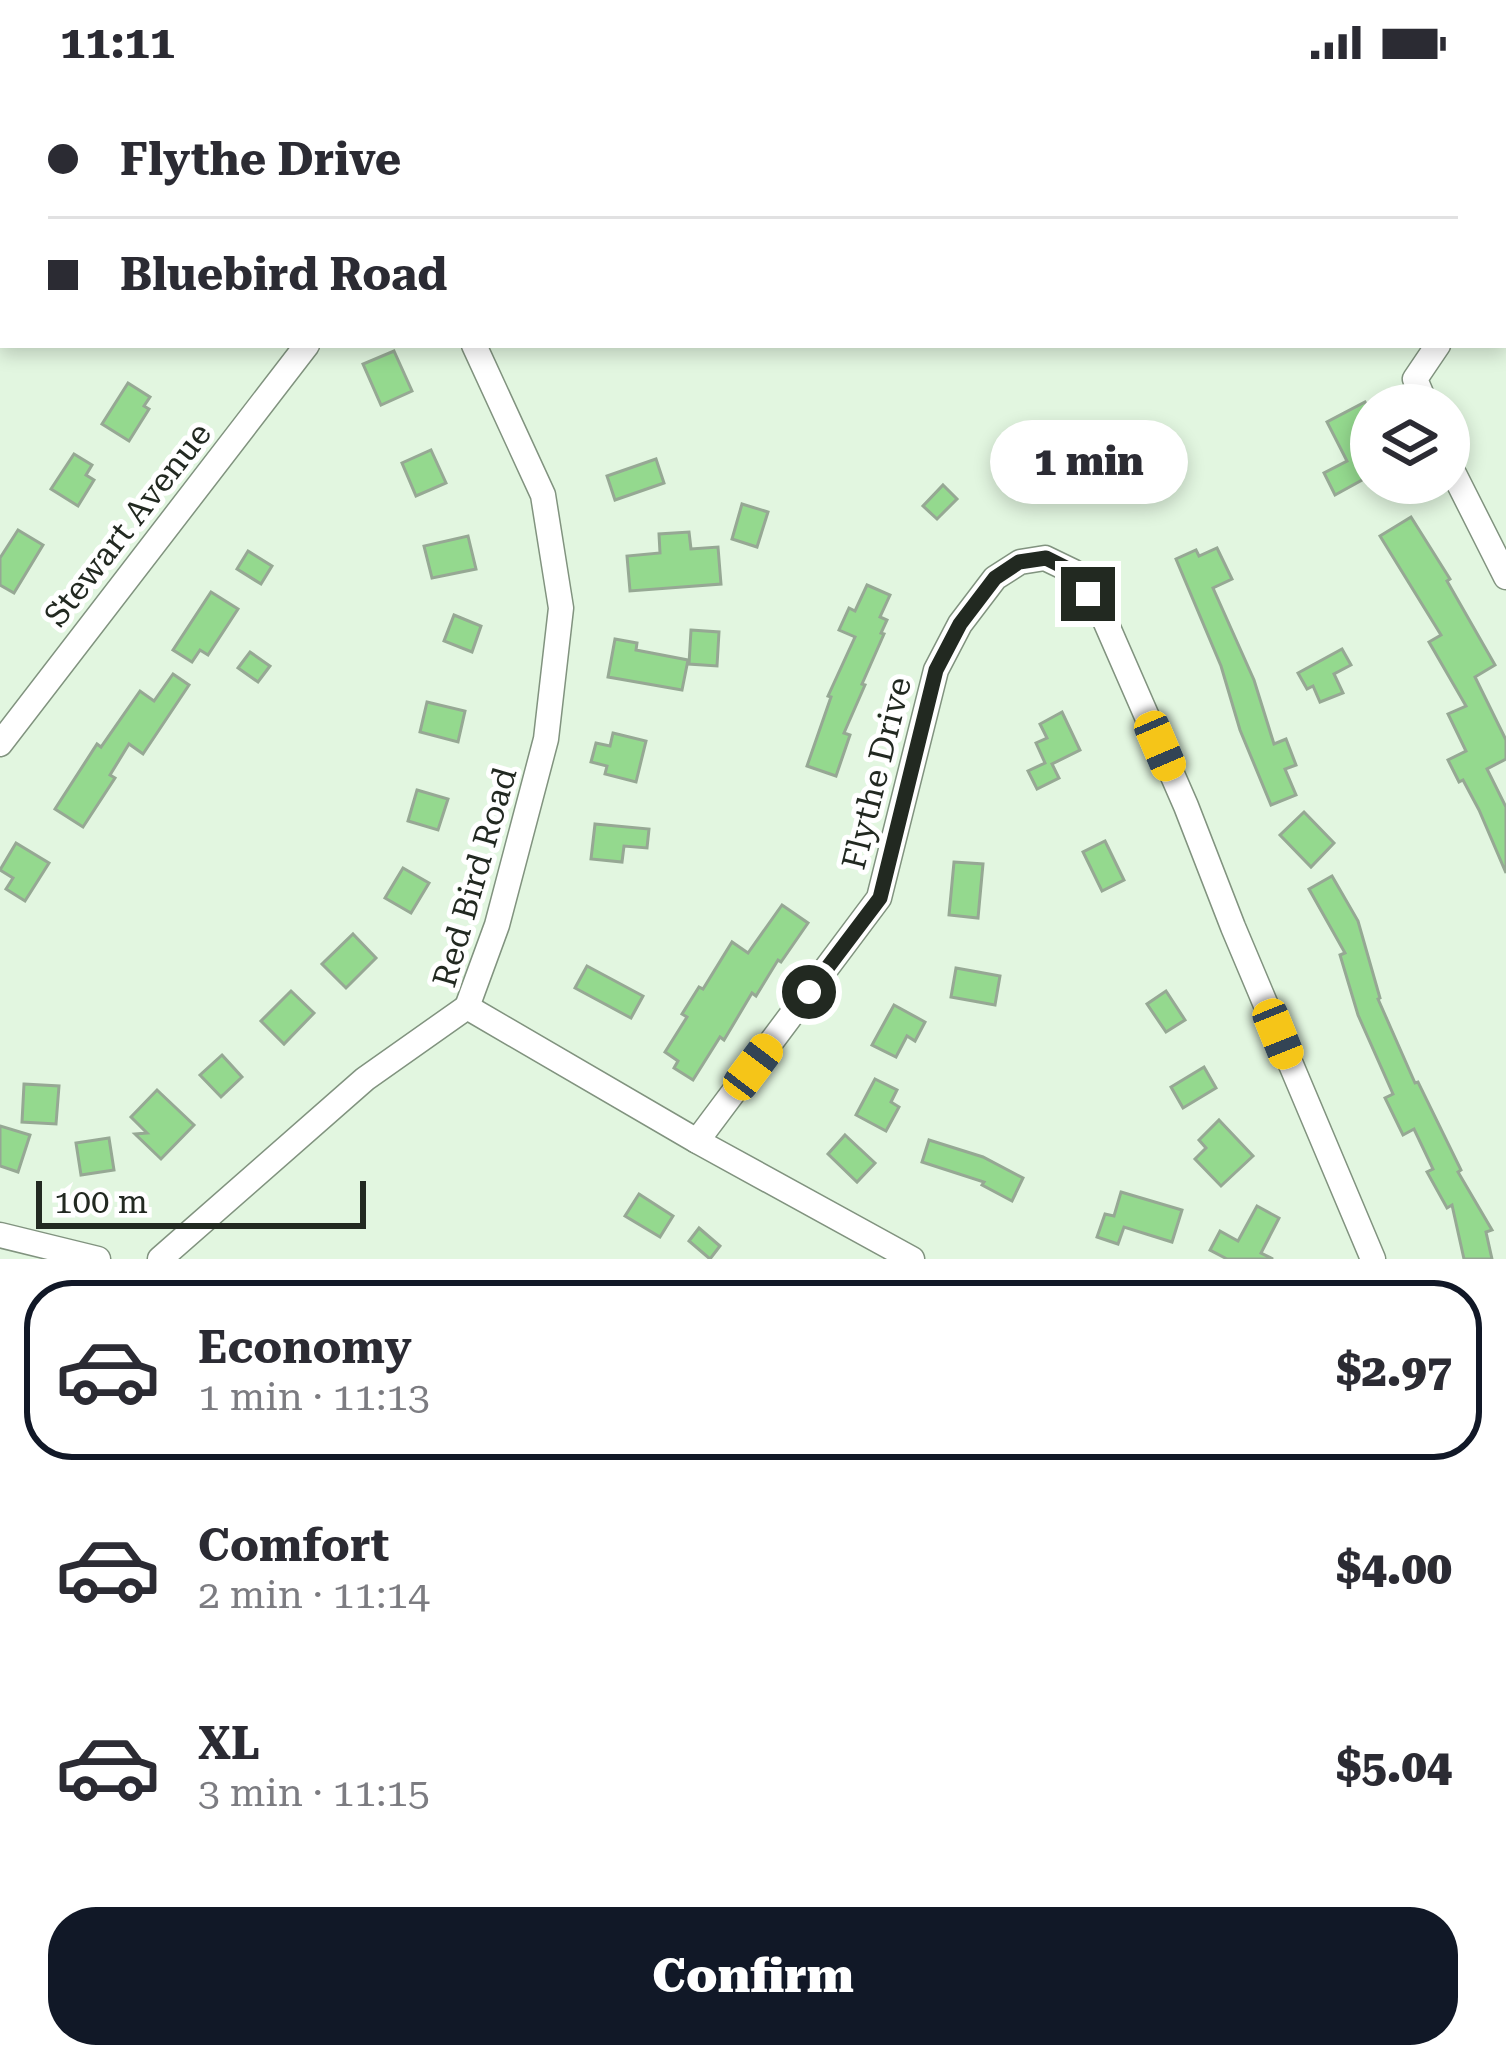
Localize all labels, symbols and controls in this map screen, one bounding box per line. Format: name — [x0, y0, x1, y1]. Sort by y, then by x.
text: 11:11 — [60, 16, 175, 69]
text: Flythe Drive — [120, 133, 401, 186]
text: Bluebird Road — [120, 248, 447, 301]
map controls — [1350, 384, 1470, 504]
button: layers — [1350, 384, 1470, 504]
street label: Stewart Avenue — [36, 415, 219, 634]
callout: 1 min — [989, 420, 1187, 504]
text: 1 min — [1034, 439, 1144, 485]
route end — [1061, 567, 1115, 621]
street label: Flythe Drive — [834, 673, 919, 873]
car — [1129, 706, 1191, 786]
street label: Red Bird Road — [424, 763, 524, 991]
route start — [782, 965, 836, 1019]
car — [1248, 994, 1308, 1074]
car — [717, 1027, 789, 1107]
scale bar — [36, 1175, 366, 1228]
text: 100 m — [54, 1182, 148, 1221]
icon: car — [54, 1316, 162, 1424]
text: Economy — [198, 1321, 412, 1374]
text: $2.97 — [1336, 1344, 1452, 1397]
text: 1 min · 11:13 — [198, 1374, 430, 1420]
icon: car — [54, 1514, 162, 1622]
text: Comfort — [198, 1519, 389, 1572]
text: $4.00 — [1336, 1542, 1452, 1595]
text: 2 min · 11:14 — [198, 1572, 430, 1618]
icon: car — [54, 1712, 162, 1820]
text: XL — [198, 1717, 260, 1770]
text: $5.04 — [1336, 1740, 1452, 1793]
text: 3 min · 11:15 — [198, 1770, 430, 1816]
button: Confirm — [48, 1907, 1458, 2045]

